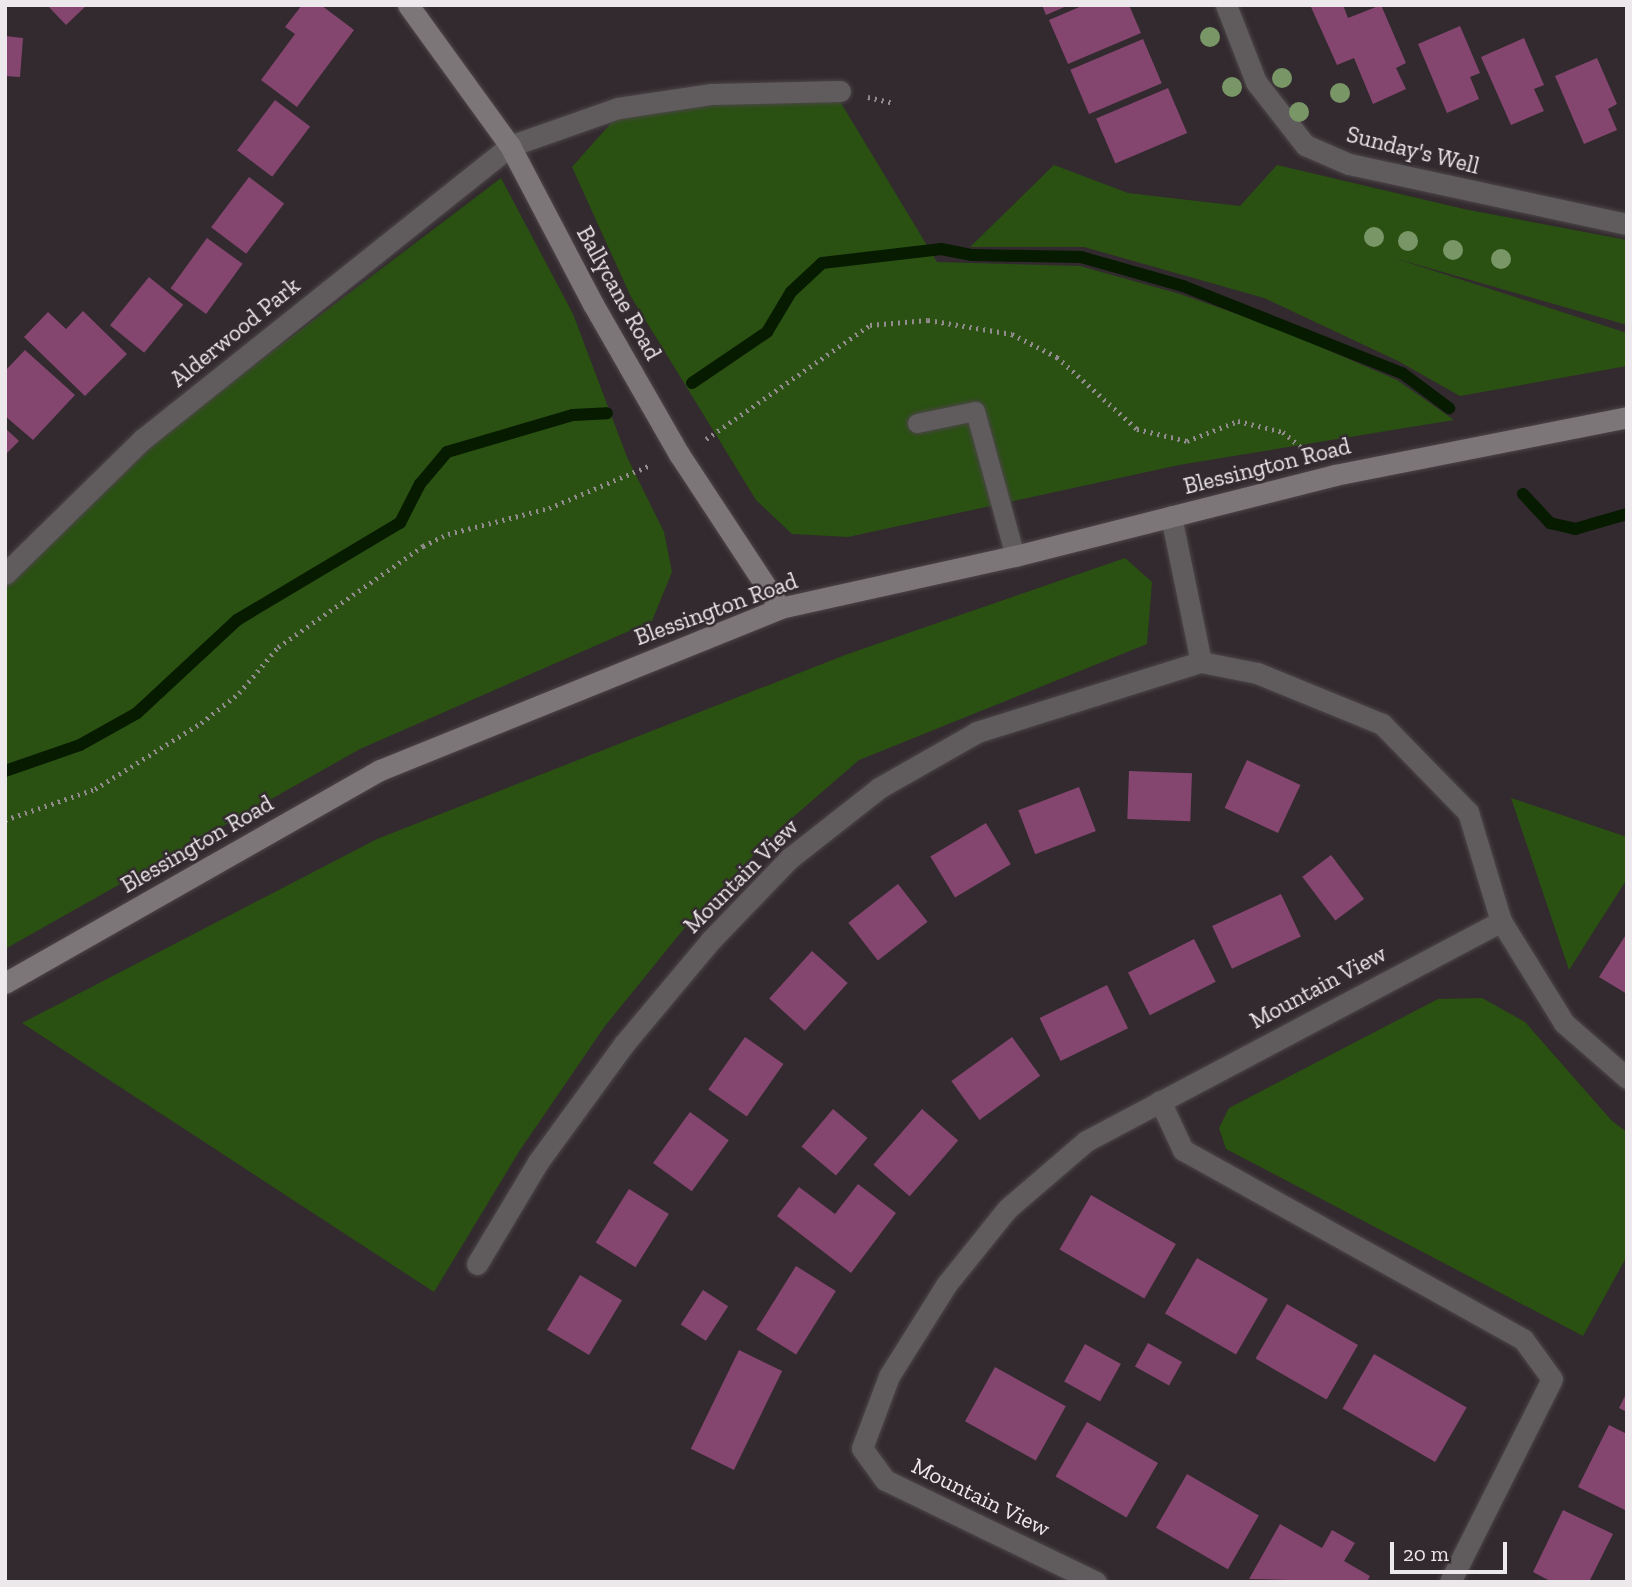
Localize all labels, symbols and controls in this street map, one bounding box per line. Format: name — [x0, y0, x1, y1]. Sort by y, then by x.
street label: Sunday's Well — [1343, 120, 1483, 180]
street label: Ballycane Road — [571, 221, 667, 365]
street label: Alderwood Park — [165, 271, 305, 393]
street label: Blessington Road — [1181, 432, 1353, 500]
street label: Blessington Road — [631, 567, 801, 651]
street label: Blessington Road — [116, 789, 278, 899]
street label: Mountain View — [678, 813, 804, 939]
street label: Mountain View — [1245, 939, 1391, 1035]
street label: Mountain View — [907, 1451, 1055, 1543]
scale bar — [1394, 1528, 1511, 1572]
text: 20 m — [1403, 1541, 1449, 1566]

